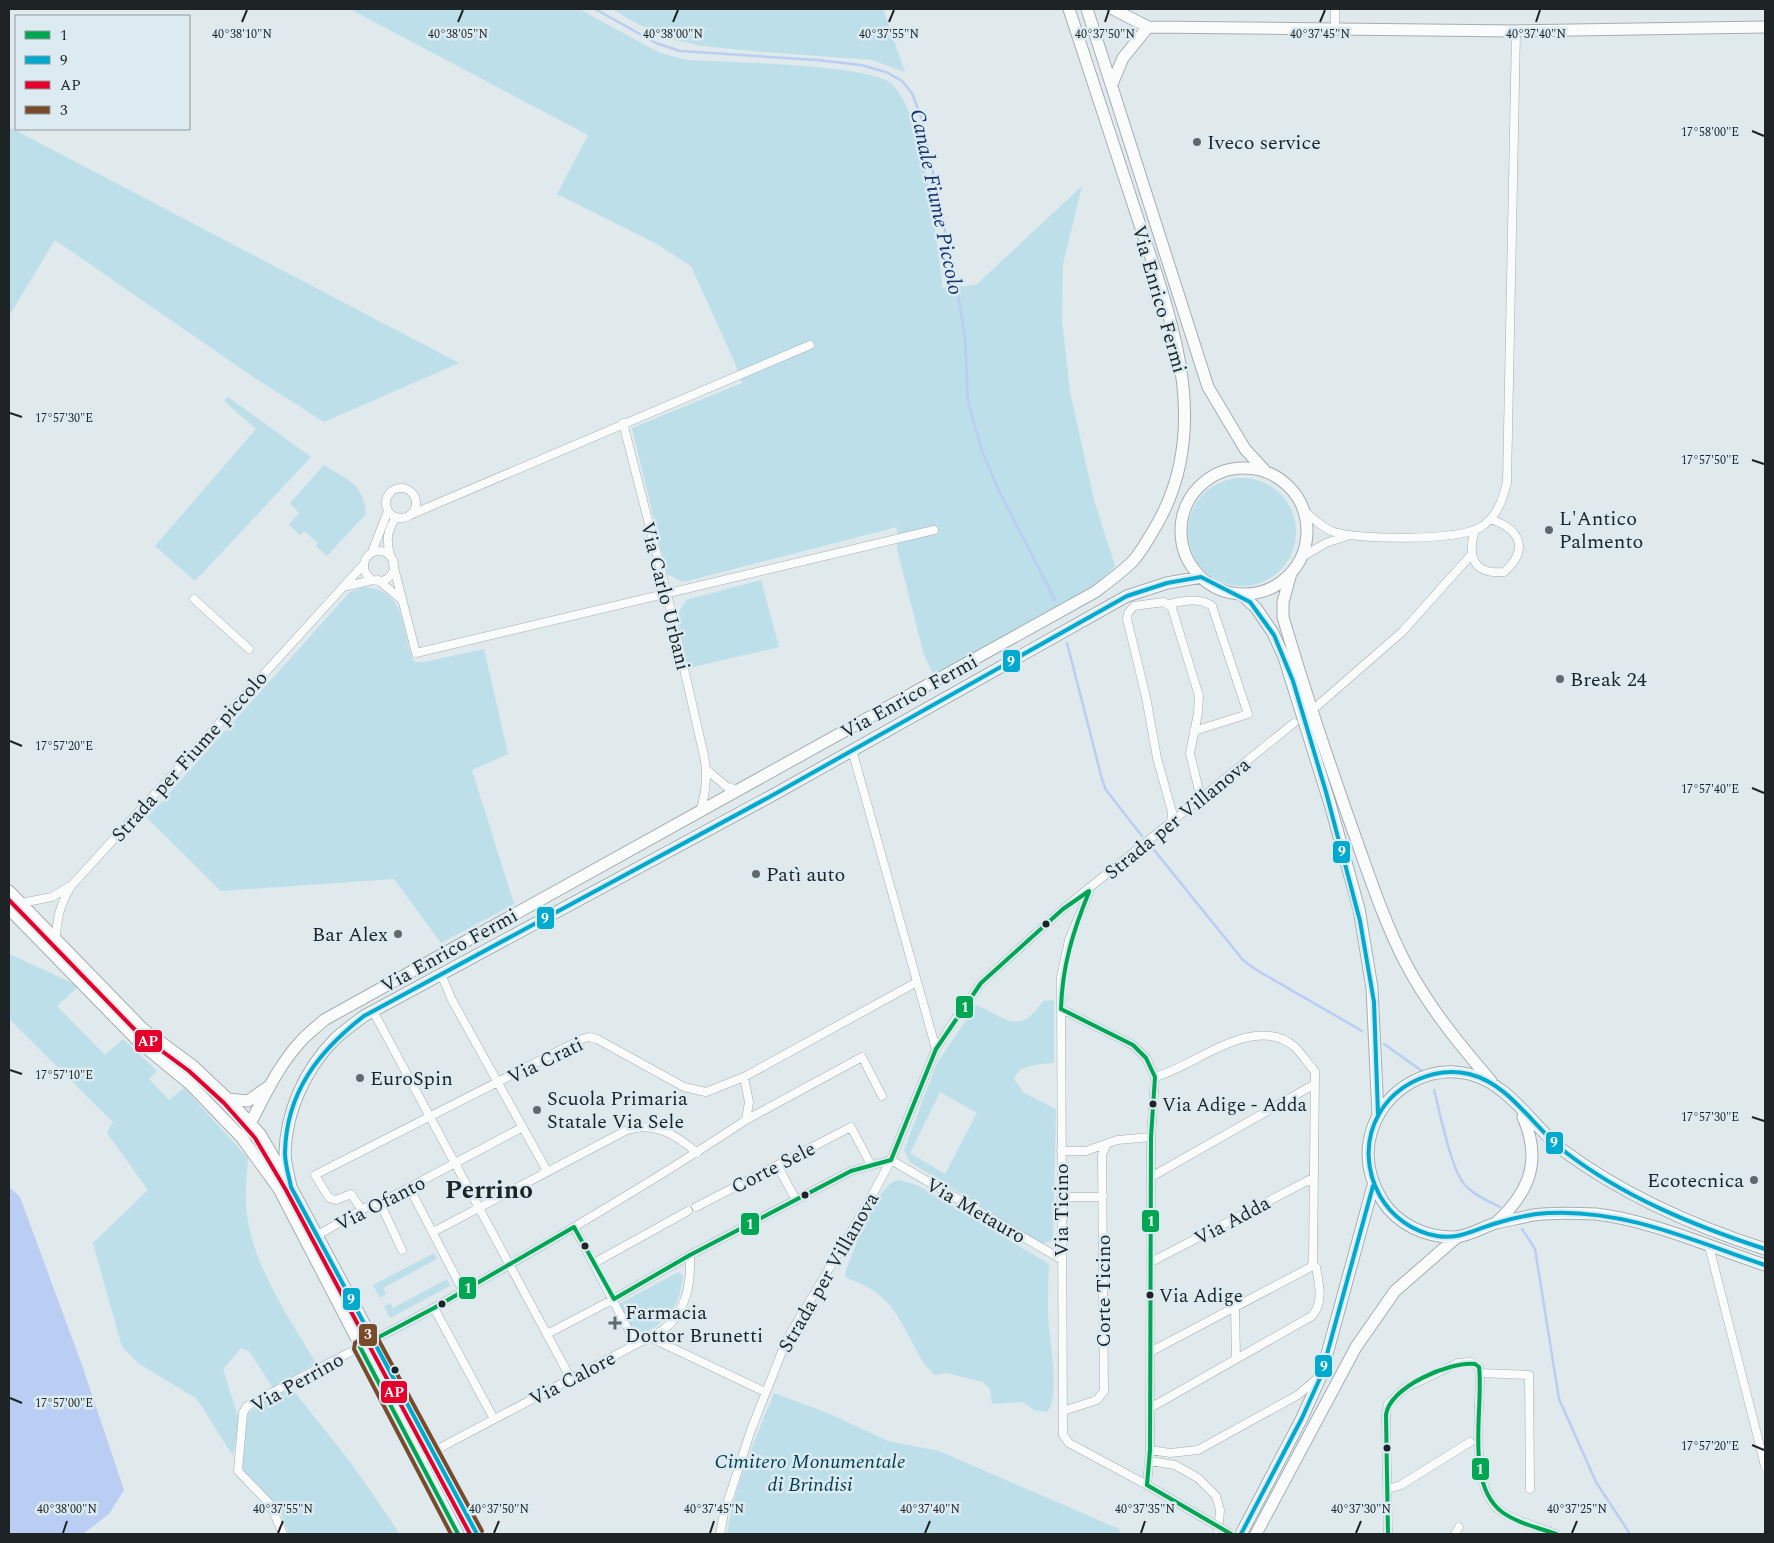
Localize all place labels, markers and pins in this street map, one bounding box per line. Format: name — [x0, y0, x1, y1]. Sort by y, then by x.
place label: Iveco service — [1207, 128, 1321, 158]
marker: Iveco service — [1191, 136, 1203, 148]
place label: L'Antico Palmento — [1559, 504, 1643, 557]
marker: L'Antico Palmento — [1543, 524, 1555, 536]
place label: Break 24 — [1570, 665, 1647, 695]
marker: Break 24 — [1554, 673, 1566, 685]
place label: Patì auto — [766, 860, 845, 890]
marker: Patì auto — [750, 868, 762, 880]
unlabelled marker — [1041, 919, 1051, 929]
place label: Bar Alex — [312, 920, 388, 950]
marker: Bar Alex — [392, 928, 404, 940]
place label: EuroSpin — [370, 1064, 453, 1094]
marker: EuroSpin — [354, 1072, 366, 1084]
place label: Scuola Primaria Statale Via Sele — [547, 1084, 688, 1137]
place label: Via Adige - Adda — [1162, 1091, 1308, 1120]
marker: Via Adige - Adda — [1148, 1099, 1158, 1109]
marker: Scuola Primaria Statale Via Sele — [531, 1104, 543, 1116]
place label: Ecotecnica — [1647, 1166, 1744, 1196]
marker: Ecotecnica — [1748, 1174, 1760, 1186]
unlabelled marker — [800, 1190, 810, 1200]
unlabelled marker — [580, 1241, 590, 1251]
place label: Via Adige — [1159, 1282, 1243, 1311]
marker: Via Adige — [1145, 1290, 1155, 1300]
place label: Farmacia Dottor Brunetti — [625, 1298, 763, 1351]
unlabelled marker — [437, 1299, 447, 1309]
marker: Farmacia Dottor Brunetti — [609, 1317, 621, 1329]
unlabelled marker — [390, 1365, 400, 1375]
unlabelled marker — [1382, 1443, 1392, 1453]

